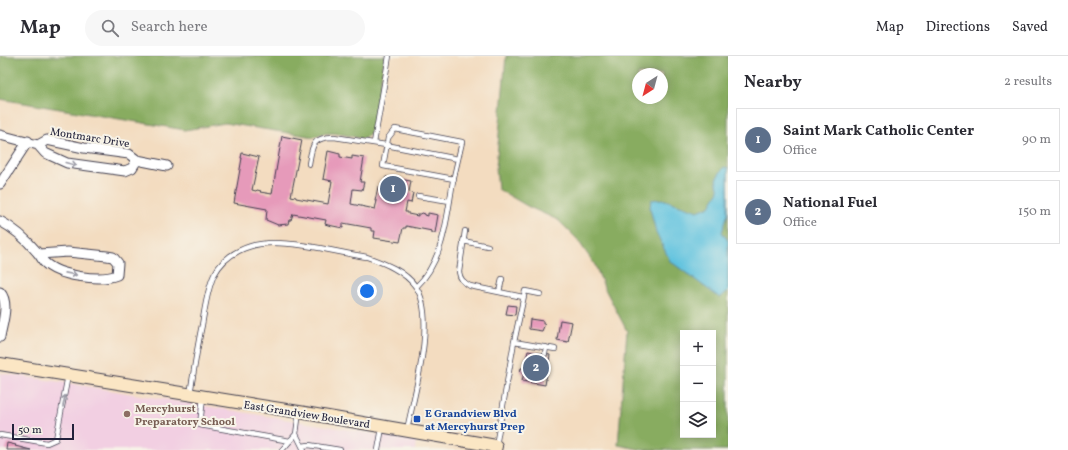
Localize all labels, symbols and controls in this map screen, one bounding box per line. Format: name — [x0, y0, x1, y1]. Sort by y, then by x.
search box — [85, 10, 365, 46]
text: Map — [20, 15, 61, 41]
icon: search — [99, 17, 121, 39]
text: Search here — [131, 17, 208, 38]
text: Map — [876, 18, 904, 37]
text: Directions — [926, 18, 990, 37]
text: Saved — [1012, 18, 1048, 37]
north arrow — [632, 68, 668, 104]
text: Nearby — [744, 71, 802, 94]
text: 2 results — [1004, 73, 1052, 91]
text: Saint Mark Catholic Center — [783, 121, 974, 142]
street label: Montmarc Drive — [49, 125, 131, 152]
text: 1 — [755, 131, 761, 149]
text: 90 m — [1022, 131, 1051, 149]
text: Office — [783, 142, 817, 160]
one-way arrow — [64, 160, 77, 168]
pin: 1 — [380, 174, 406, 204]
text: National Fuel — [783, 193, 877, 214]
text: 2 — [755, 203, 761, 221]
text: 150 m — [1018, 203, 1051, 221]
text: Office — [783, 214, 817, 232]
one-way arrow — [64, 270, 77, 278]
your location — [357, 281, 377, 301]
map controls — [680, 330, 716, 438]
button: + — [680, 330, 716, 366]
pin: 2 — [523, 353, 549, 383]
button: − — [680, 366, 716, 402]
one-way arrow — [60, 395, 68, 408]
street label: East Grandview Boulevard — [242, 398, 371, 433]
place label: Mercyhurst Preparatory School — [135, 402, 235, 430]
button: layers — [680, 402, 716, 438]
place label: E Grandview Blvd at Mercyhurst Prep — [425, 407, 525, 435]
marker: Mercyhurst Preparatory School — [122, 409, 132, 419]
marker: E Grandview Blvd at Mercyhurst Prep — [412, 414, 422, 424]
scale bar — [12, 422, 74, 441]
text: 50 m — [18, 423, 42, 438]

